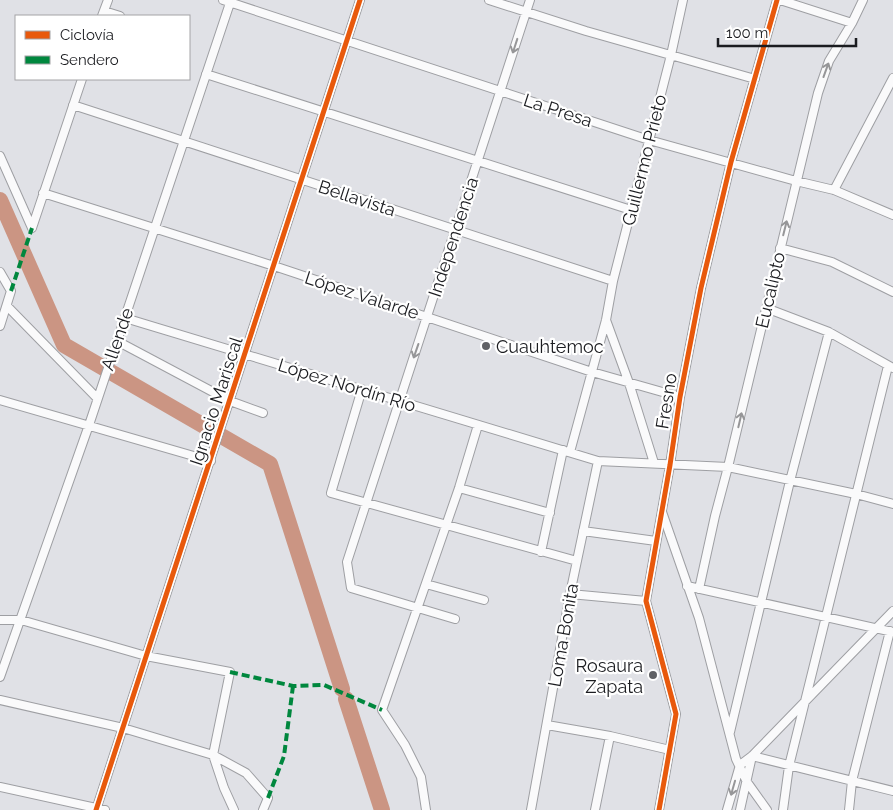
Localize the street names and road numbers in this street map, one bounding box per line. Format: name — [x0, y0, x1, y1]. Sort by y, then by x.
street label: La Presa — [521, 89, 595, 131]
street label: Guillermo Prieto — [618, 92, 671, 228]
street label: Independencia — [424, 174, 482, 300]
street label: Bellavista — [316, 176, 398, 220]
street label: Eucalipto — [751, 250, 789, 330]
street label: López Valarde — [302, 267, 422, 324]
street label: Allende — [97, 305, 138, 373]
street label: Ignacio Mariscal — [185, 334, 247, 468]
street label: López Nordín Río — [276, 354, 419, 416]
street label: Fresno — [651, 371, 681, 430]
street label: Loma Bonita — [544, 582, 582, 688]

